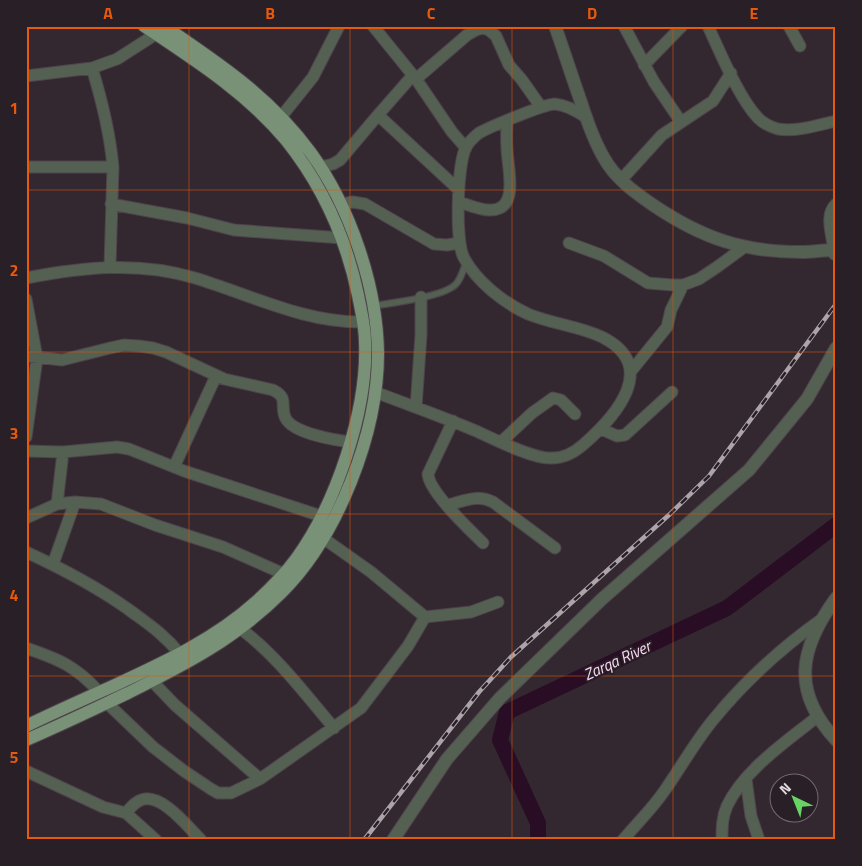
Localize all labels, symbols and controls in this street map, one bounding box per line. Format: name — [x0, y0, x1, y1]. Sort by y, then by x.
text: A — [103, 1, 113, 25]
text: B — [265, 1, 275, 25]
text: C — [427, 1, 436, 25]
text: D — [587, 1, 597, 25]
text: E — [750, 1, 759, 25]
text: 1 — [10, 96, 18, 120]
text: 2 — [10, 258, 18, 282]
text: 3 — [10, 421, 18, 445]
text: 4 — [10, 583, 19, 607]
water label: Zarqa River — [579, 633, 656, 686]
text: 5 — [10, 745, 19, 769]
north arrow — [770, 774, 820, 824]
text: N — [774, 777, 796, 799]

